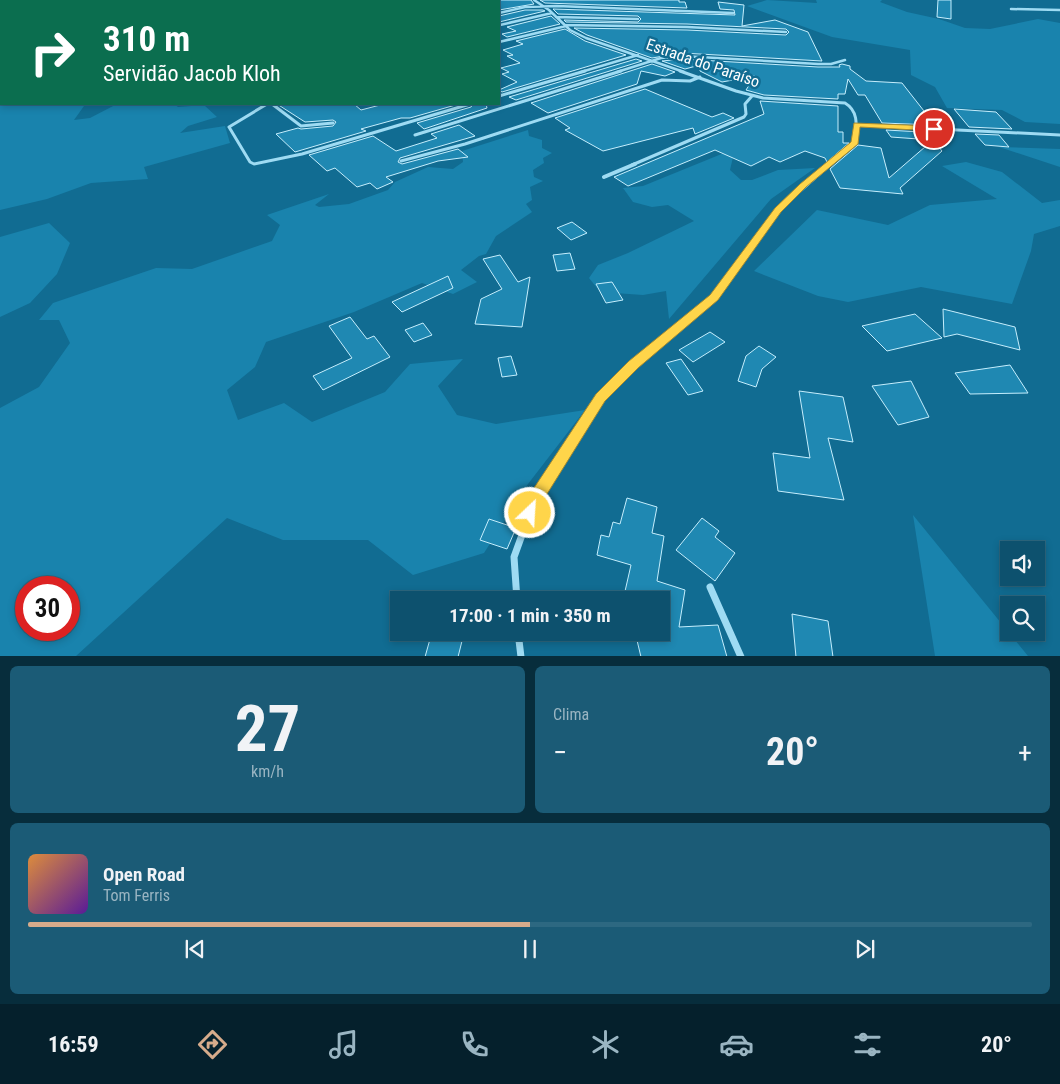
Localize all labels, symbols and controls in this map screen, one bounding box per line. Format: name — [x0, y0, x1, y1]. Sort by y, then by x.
text: 310 m — [103, 19, 190, 60]
icon: right — [20, 20, 85, 85]
street label: Estrada do Paraíso — [644, 35, 762, 91]
text: Servidão Jacob Kloh — [103, 61, 281, 86]
pin — [913, 108, 955, 150]
icon: arrive — [920, 115, 948, 143]
position arrow — [503, 486, 555, 538]
map controls — [1000, 541, 1045, 641]
button: sound — [1000, 541, 1045, 586]
speed limit sign: 30 — [15, 576, 80, 641]
button: search — [1000, 596, 1045, 641]
text: 17:00 · 1 min · 350 m — [449, 604, 611, 627]
text: 27 — [235, 691, 300, 767]
text: Clima — [553, 705, 589, 724]
text: 20° — [766, 730, 819, 774]
text: − — [553, 736, 567, 769]
text: + — [1018, 736, 1032, 769]
text: km/h — [251, 762, 284, 781]
text: Open Road — [103, 863, 185, 886]
text: Tom Ferris — [103, 886, 170, 905]
icon: previous — [181, 935, 209, 963]
icon: pause — [516, 935, 544, 963]
icon: next — [851, 935, 879, 963]
icon: directions — [195, 1027, 230, 1062]
icon: music — [326, 1027, 361, 1062]
icon: phone — [457, 1027, 492, 1062]
icon: climate — [588, 1027, 623, 1062]
icon: car — [719, 1027, 754, 1062]
icon: filters — [850, 1027, 885, 1062]
text: 16:59 — [48, 1032, 99, 1057]
text: 20° — [981, 1032, 1012, 1057]

